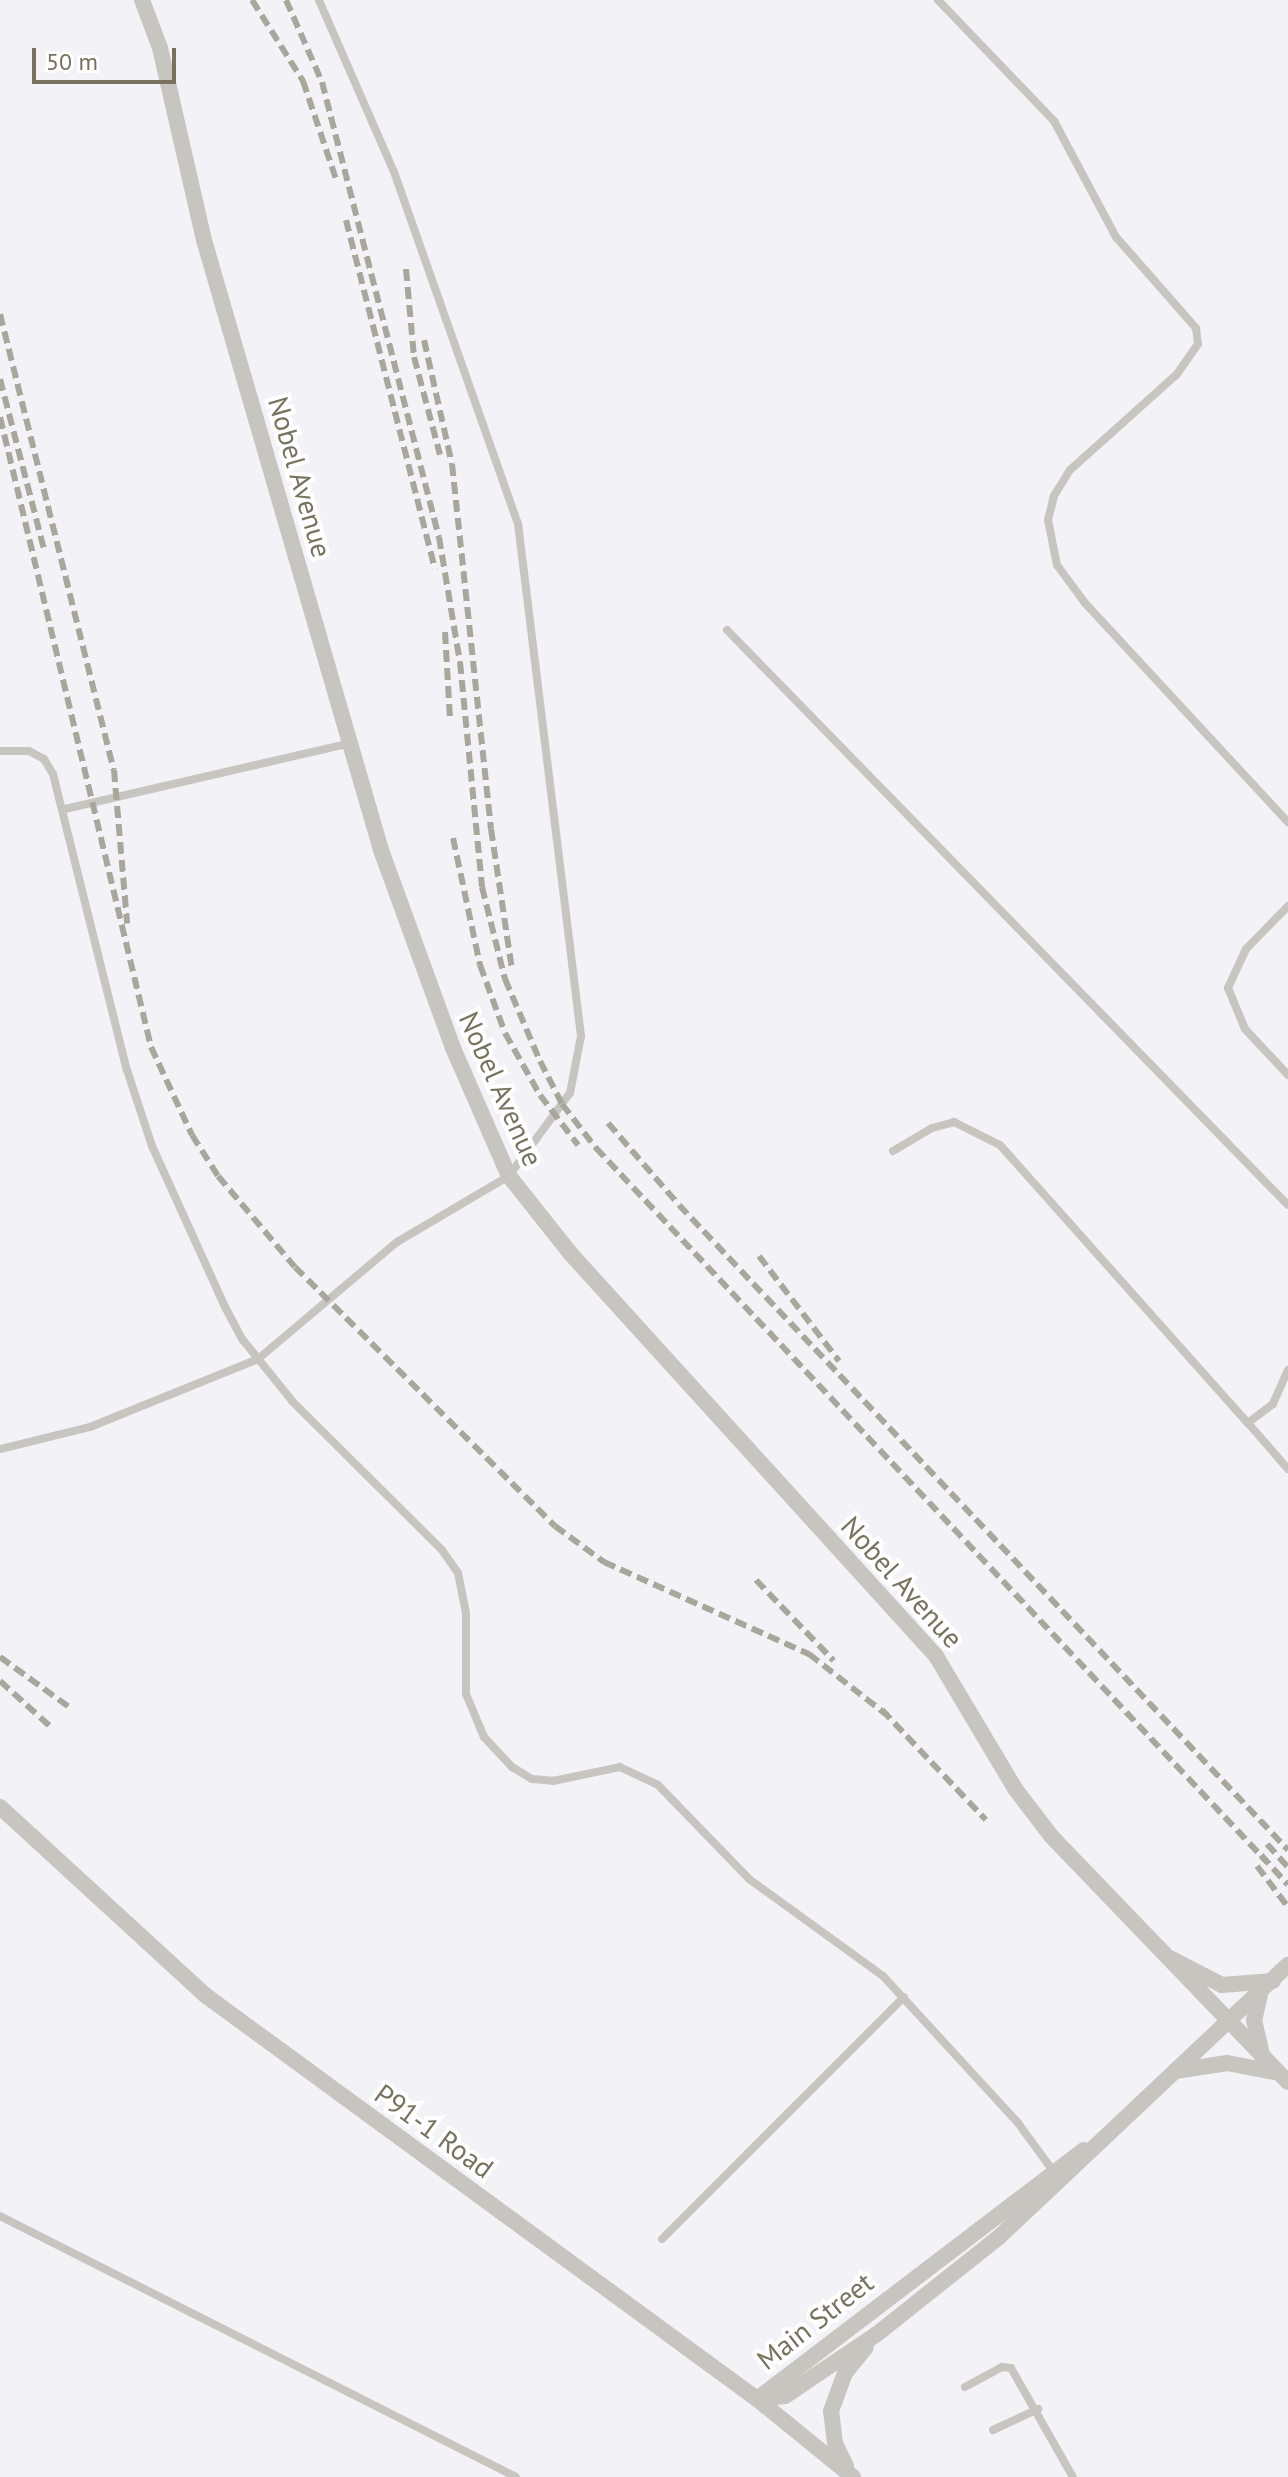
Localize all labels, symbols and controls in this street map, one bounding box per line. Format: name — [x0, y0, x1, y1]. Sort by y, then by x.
scale bar — [36, 32, 180, 82]
text: 50 m — [46, 46, 98, 77]
street label: Nobel Avenue — [261, 392, 339, 562]
street label: Nobel Avenue — [452, 1006, 550, 1172]
street label: Nobel Avenue — [834, 1509, 970, 1655]
street label: P91-1 Road — [368, 2077, 500, 2185]
street label: Main Street — [750, 2265, 880, 2377]

